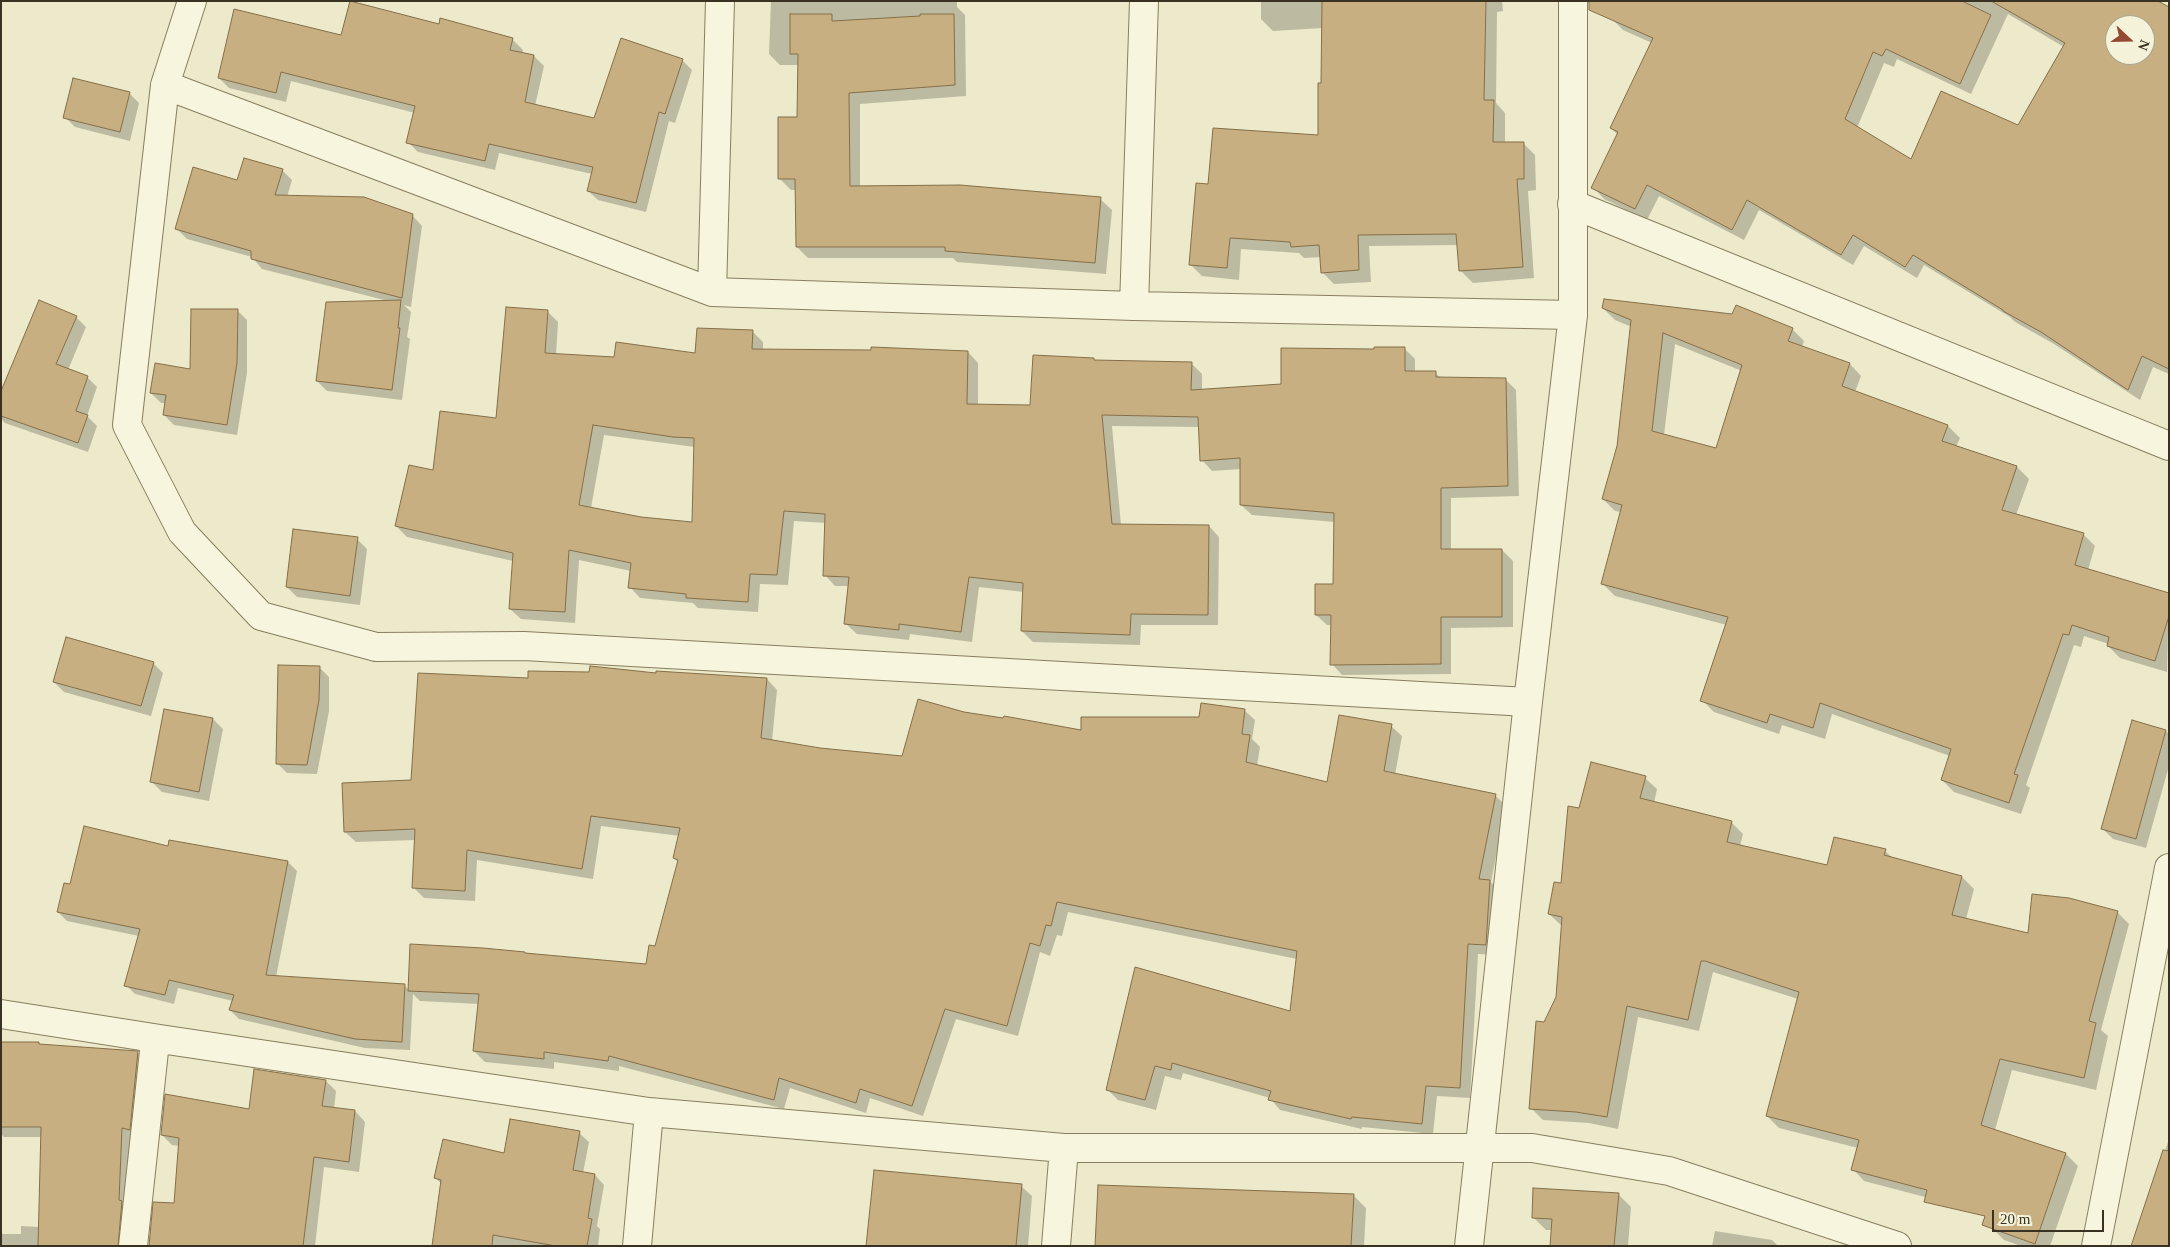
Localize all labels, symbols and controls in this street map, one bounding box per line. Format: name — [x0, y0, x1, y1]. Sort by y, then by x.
north arrow — [2105, 15, 2155, 65]
text: N — [2135, 38, 2152, 53]
scale bar — [1995, 1200, 2108, 1232]
text: 20 m — [2000, 1211, 2030, 1227]

